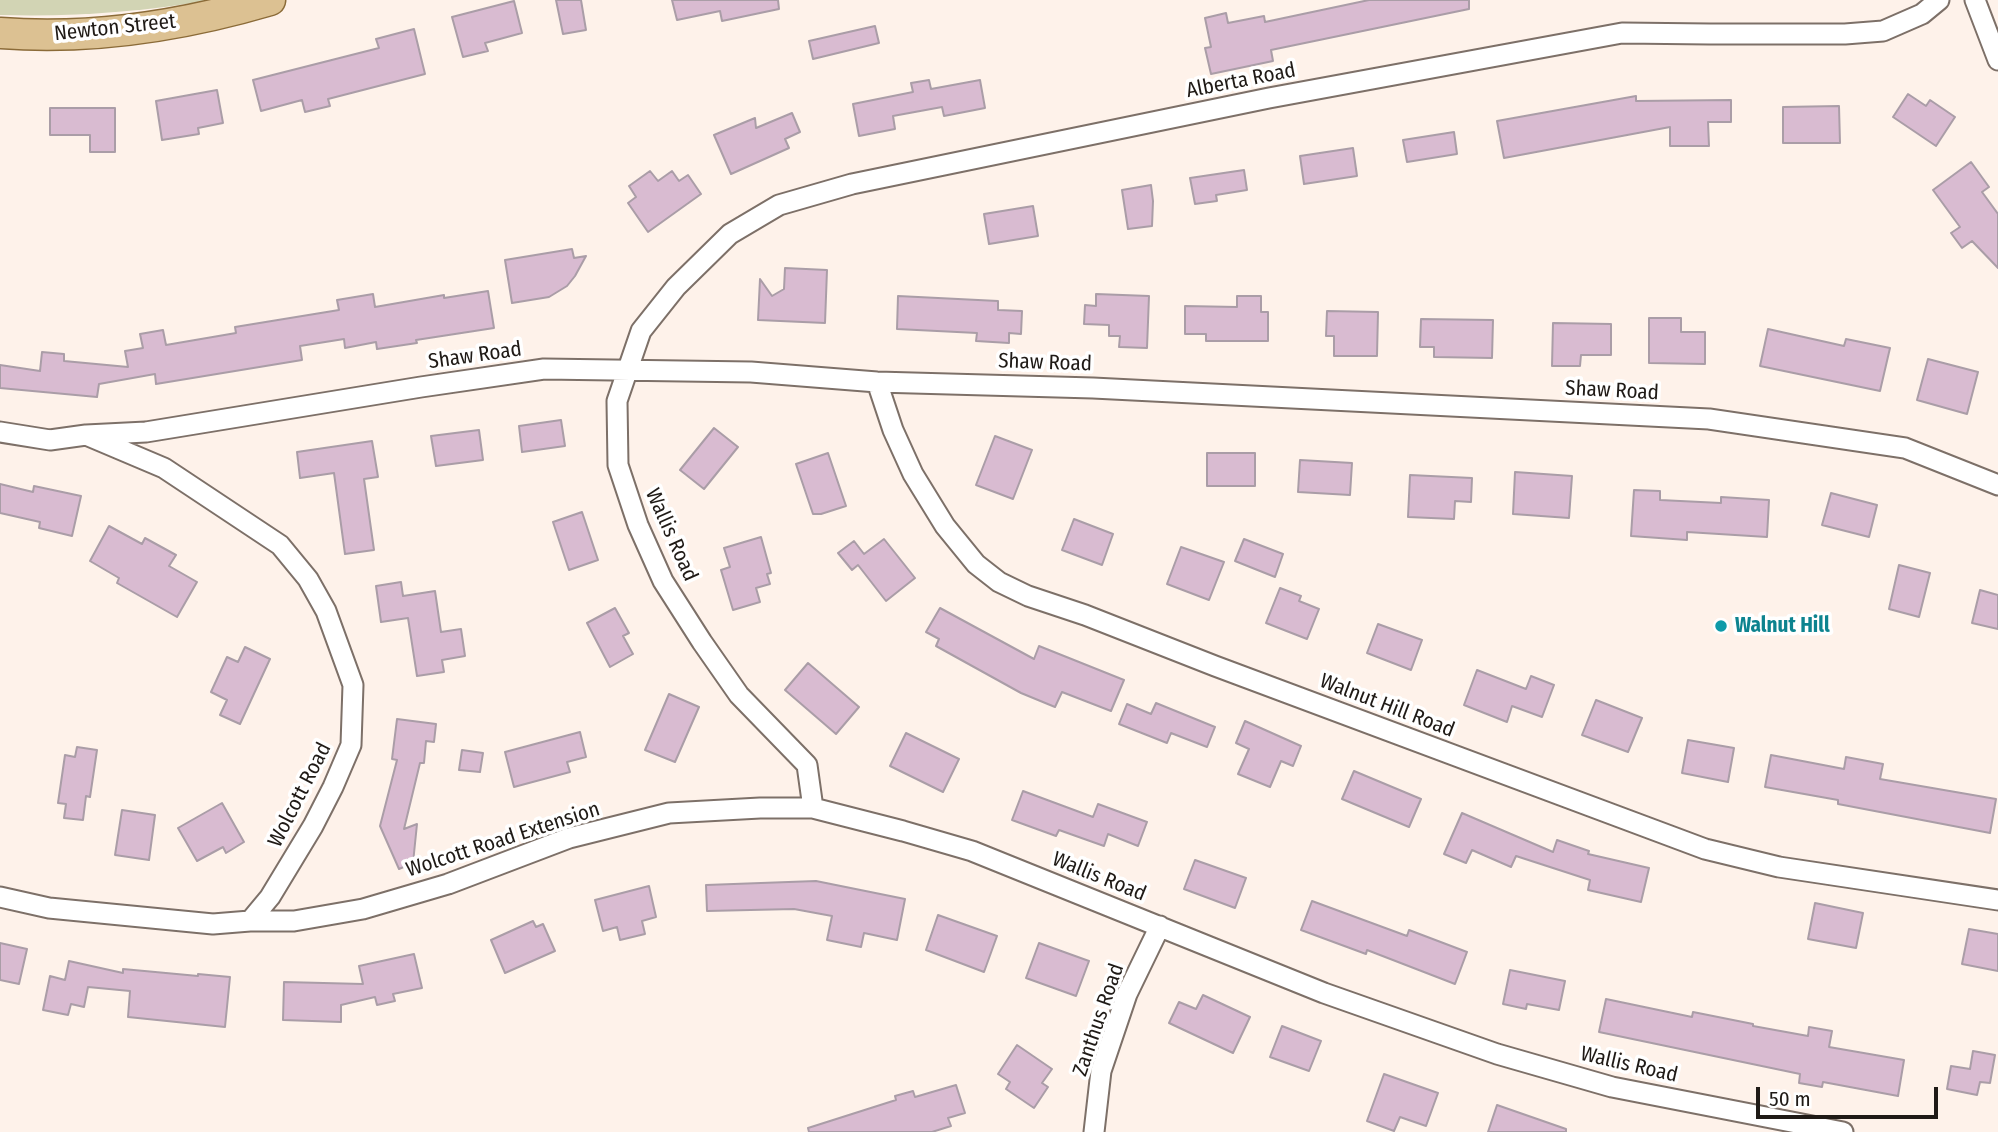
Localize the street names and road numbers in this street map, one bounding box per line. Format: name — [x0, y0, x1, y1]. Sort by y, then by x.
street label: Newton Street — [53, 9, 177, 47]
street label: Alberta Road — [1184, 58, 1298, 104]
street label: Shaw Road — [427, 337, 523, 375]
street label: Shaw Road — [998, 349, 1092, 377]
street label: Shaw Road — [1564, 376, 1660, 406]
street label: Wallis Road — [639, 485, 703, 585]
street label: Walnut Hill Road — [1316, 669, 1458, 743]
street label: Wolcott Road — [263, 739, 337, 851]
street label: Wolcott Road Extension — [403, 797, 603, 883]
street label: Wallis Road — [1048, 847, 1150, 907]
street label: Zanthus Road — [1068, 960, 1130, 1080]
street label: Wallis Road — [1578, 1042, 1680, 1088]

